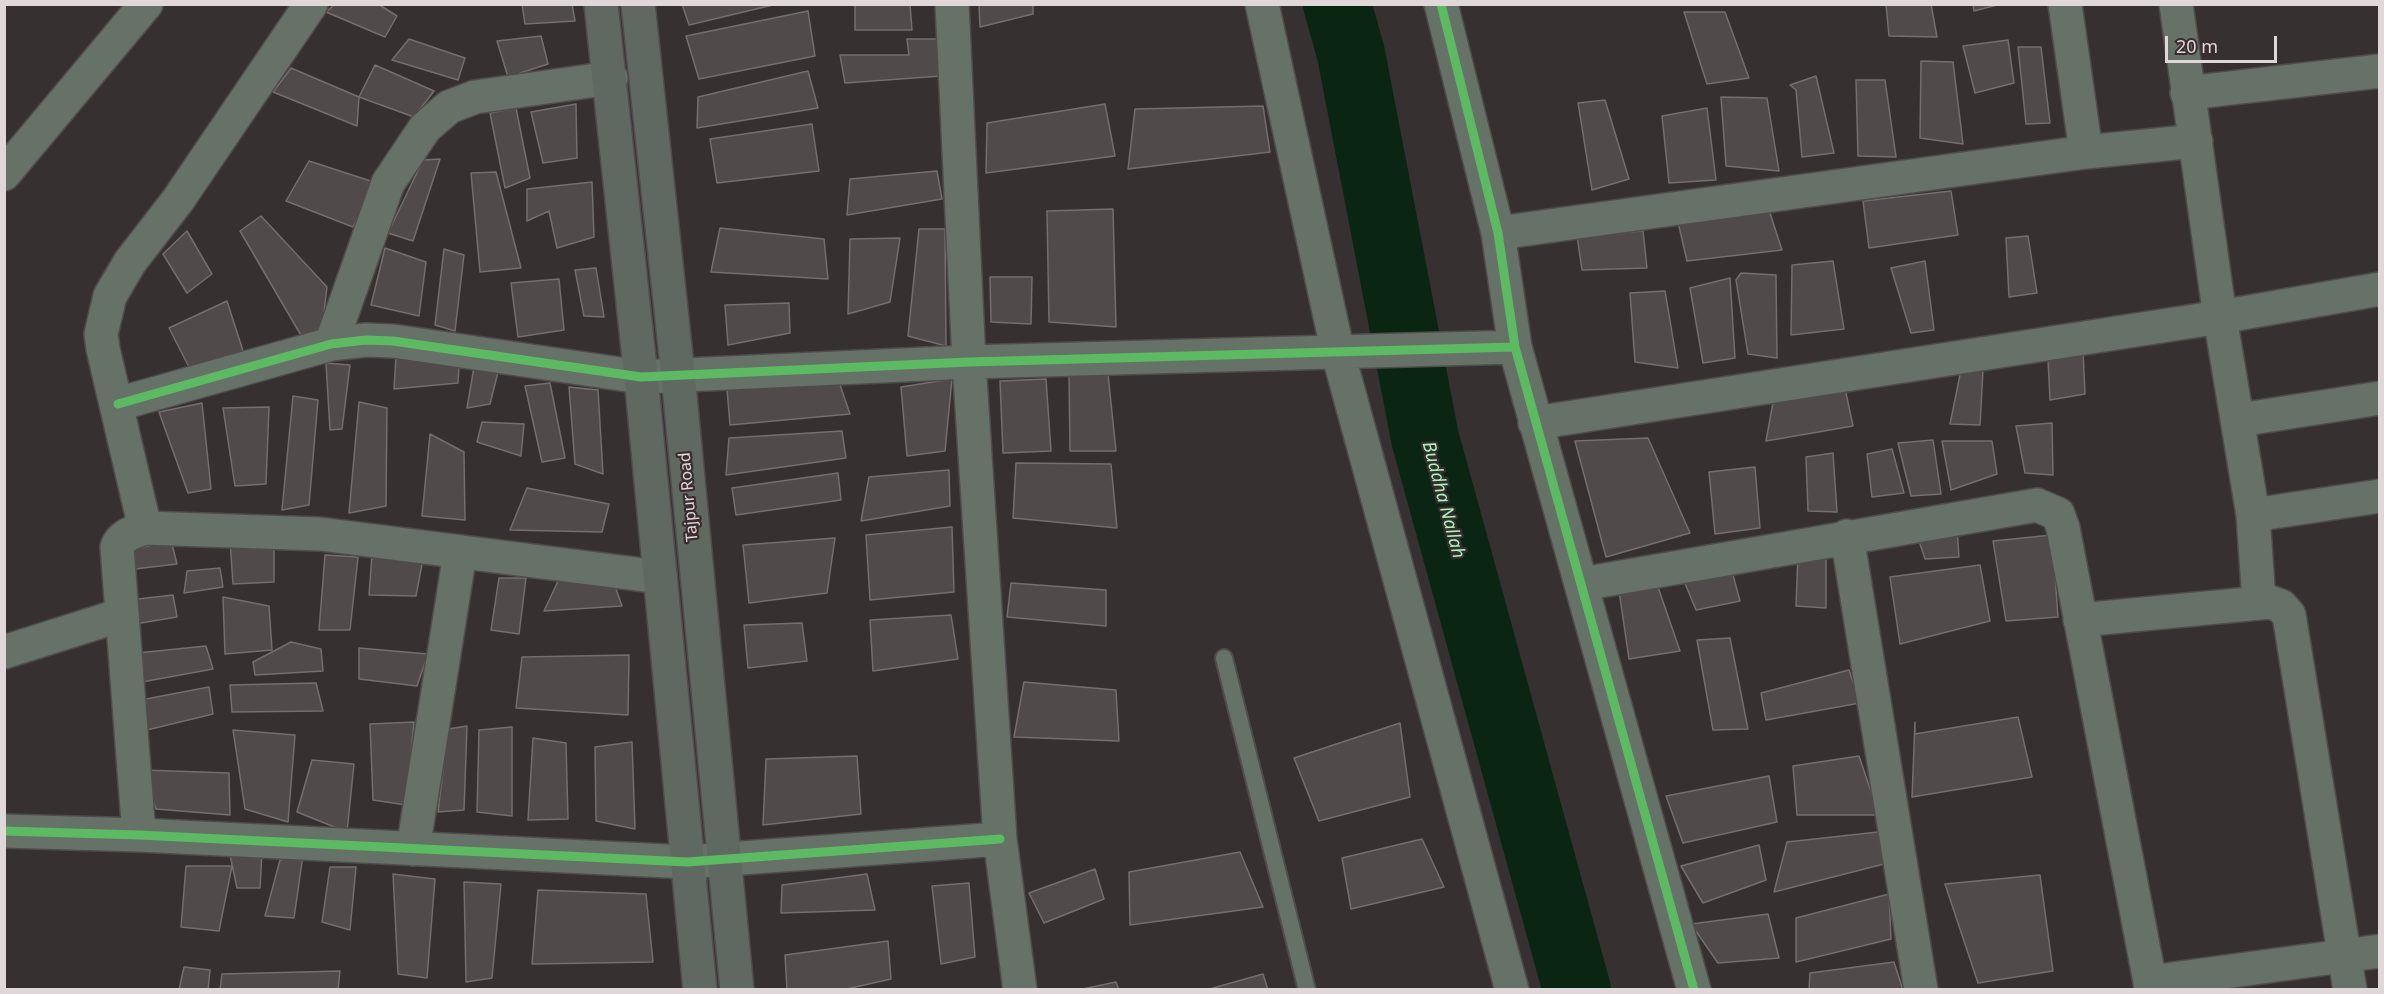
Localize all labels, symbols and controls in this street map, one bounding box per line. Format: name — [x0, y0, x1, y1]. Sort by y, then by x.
scale bar — [2168, 24, 2280, 62]
text: 20 m — [2176, 34, 2218, 58]
water label: Buddha Nallah — [1417, 439, 1469, 561]
street label: Tajpur Road — [676, 452, 702, 542]

